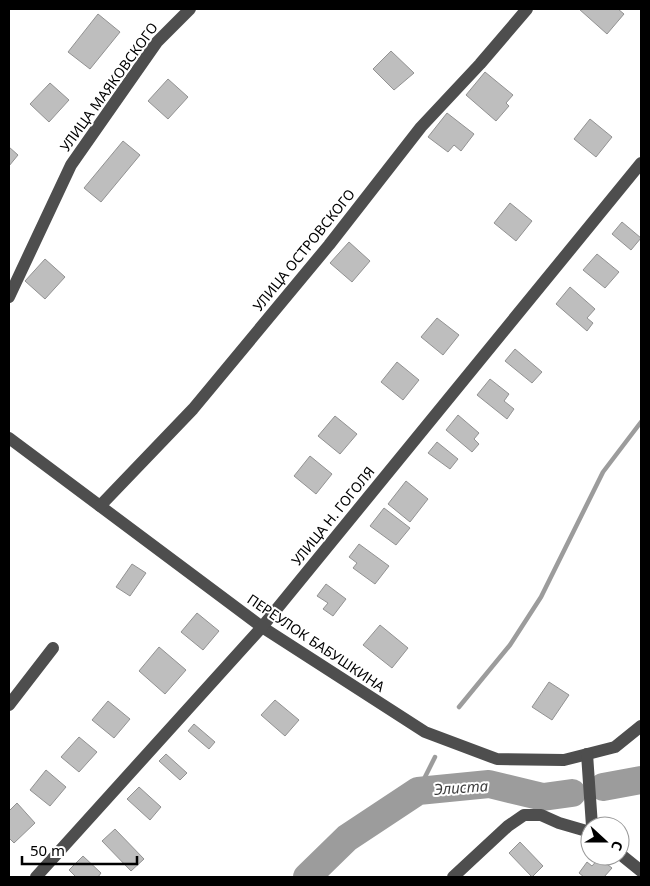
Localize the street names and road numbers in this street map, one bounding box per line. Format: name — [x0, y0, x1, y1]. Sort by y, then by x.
street label: УЛИЦА МАЯКОВСКОГО — [55, 18, 162, 155]
street label: УЛИЦА ОСТРОВСКОГО — [248, 185, 359, 315]
street label: УЛИЦА Н. ГОГОЛЯ — [287, 462, 378, 569]
street label: ПЕРЕУЛОК БАБУШКИНА — [244, 589, 389, 696]

